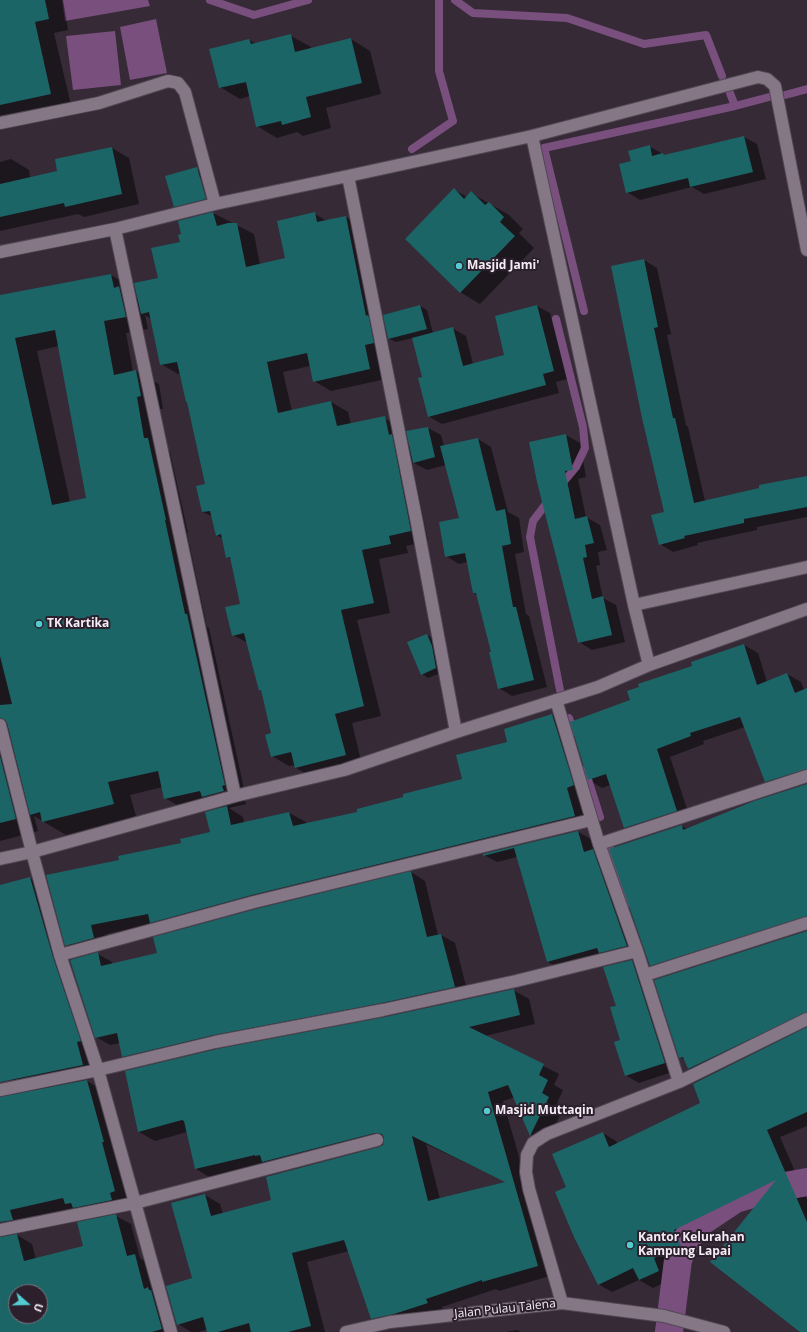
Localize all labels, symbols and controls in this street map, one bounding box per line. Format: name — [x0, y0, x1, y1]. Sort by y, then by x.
place label: Masjid Jami' — [467, 259, 539, 273]
marker: Masjid Jami' — [454, 261, 464, 271]
place label: TK Kartika — [47, 617, 109, 631]
marker: TK Kartika — [34, 619, 44, 629]
place label: Masjid Muttaqin — [495, 1104, 594, 1118]
marker: Masjid Muttaqin — [482, 1106, 492, 1116]
place label: Kantor Kelurahan Kampung Lapai — [638, 1231, 745, 1259]
marker: Kantor Kelurahan Kampung Lapai — [625, 1240, 635, 1250]
north arrow — [8, 1284, 48, 1324]
street label: Jalan Pulau Talena — [454, 1297, 556, 1321]
text: U — [30, 1301, 47, 1314]

